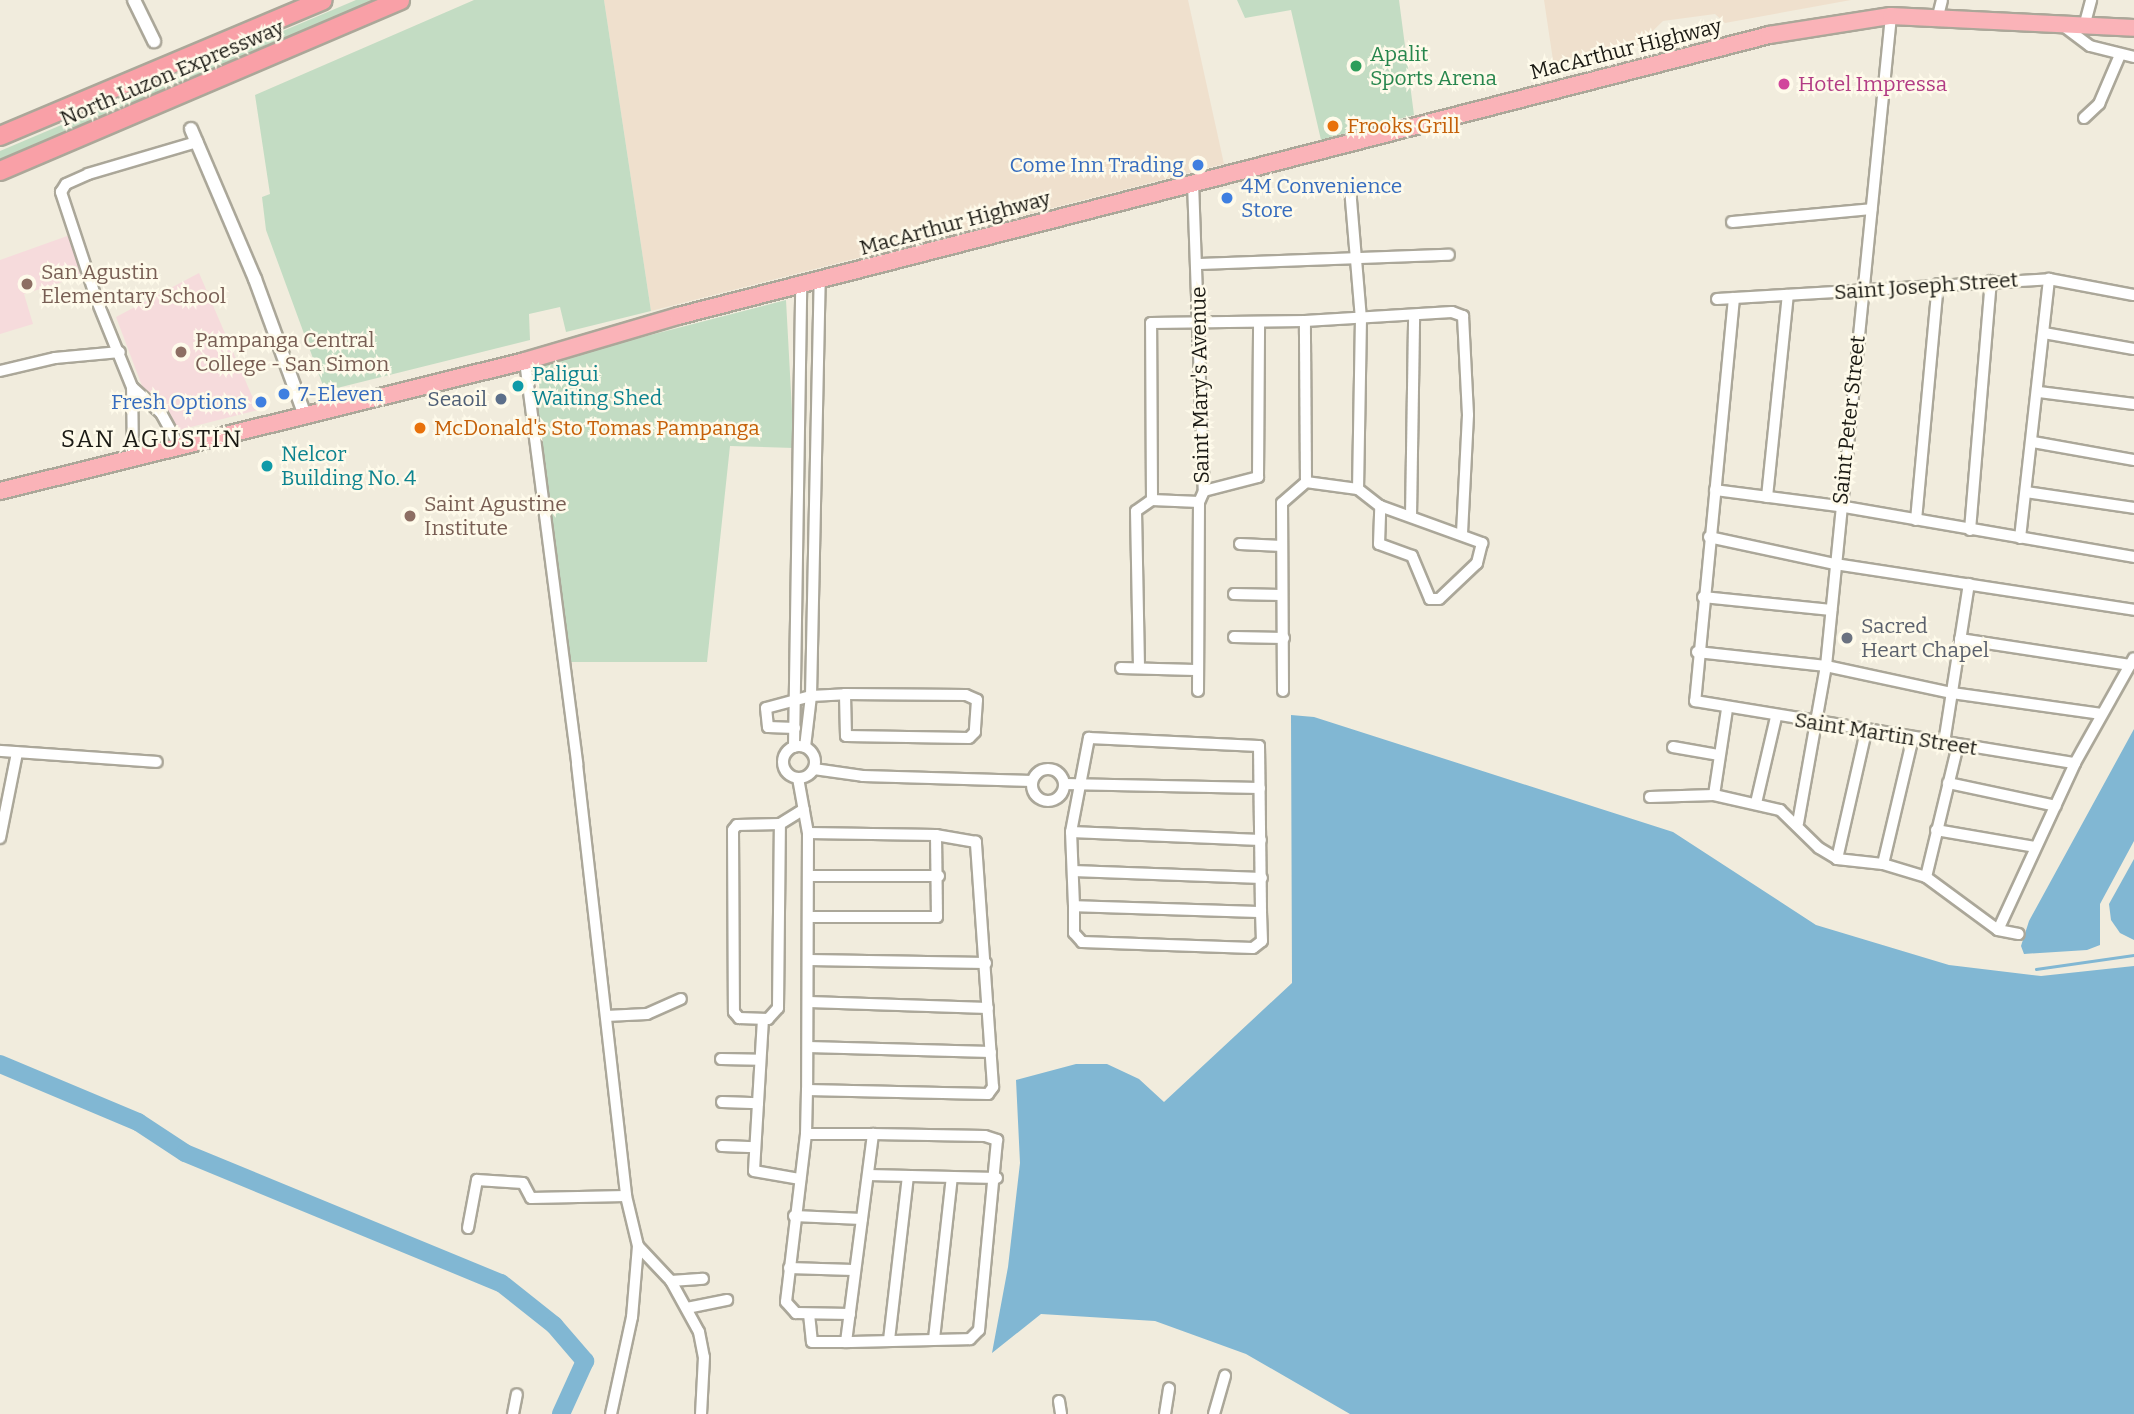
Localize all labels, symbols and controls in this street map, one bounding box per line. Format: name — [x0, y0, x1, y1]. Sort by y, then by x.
street label: MacArthur Highway — [1528, 13, 1724, 85]
street label: North Luzon Expressway — [56, 14, 288, 132]
place label: Apalit Sports Arena — [1370, 41, 1497, 91]
marker: Apalit Sports Arena — [1348, 58, 1364, 74]
place label: Hotel Impressa — [1798, 71, 1947, 97]
marker: Hotel Impressa — [1776, 76, 1792, 92]
place label: Frooks Grill — [1347, 113, 1460, 139]
marker: Frooks Grill — [1325, 118, 1341, 134]
place label: Come Inn Trading — [1009, 152, 1184, 178]
marker: Come Inn Trading — [1190, 157, 1206, 173]
place label: 4M Convenience Store — [1241, 173, 1402, 223]
street label: MacArthur Highway — [857, 185, 1053, 261]
marker: 4M Convenience Store — [1219, 190, 1235, 206]
place label: San Agustin Elementary School — [41, 259, 226, 309]
street label: Saint Joseph Street — [1833, 267, 2019, 305]
marker: San Agustin Elementary School — [19, 276, 35, 292]
street label: Saint Mary's Avenue — [1186, 286, 1214, 484]
place label: Pampanga Central College - San Simon — [195, 327, 389, 377]
street label: Saint Peter Street — [1828, 334, 1870, 506]
marker: Pampanga Central College - San Simon — [173, 344, 189, 360]
place label: Paligui Waiting Shed — [532, 361, 662, 411]
marker: Paligui Waiting Shed — [510, 378, 526, 394]
place label: 7-Eleven — [298, 381, 383, 407]
marker: 7-Eleven — [276, 386, 292, 402]
place label: Seaoil — [427, 386, 487, 412]
place label: Fresh Options — [111, 389, 247, 415]
marker: Seaoil — [493, 391, 509, 407]
marker: Fresh Options — [253, 394, 269, 410]
place label: McDonald's Sto Tomas Pampanga — [434, 415, 760, 441]
marker: McDonald's Sto Tomas Pampanga — [412, 420, 428, 436]
district label: SAN AGUSTIN — [62, 426, 242, 454]
place label: Nelcor Building No. 4 — [281, 441, 416, 491]
marker: Nelcor Building No. 4 — [259, 458, 275, 474]
place label: Saint Agustine Institute — [424, 491, 567, 541]
marker: Saint Agustine Institute — [402, 508, 418, 524]
place label: Sacred Heart Chapel — [1861, 613, 1989, 663]
marker: Sacred Heart Chapel — [1839, 630, 1855, 646]
street label: Saint Martin Street — [1793, 707, 1979, 761]

